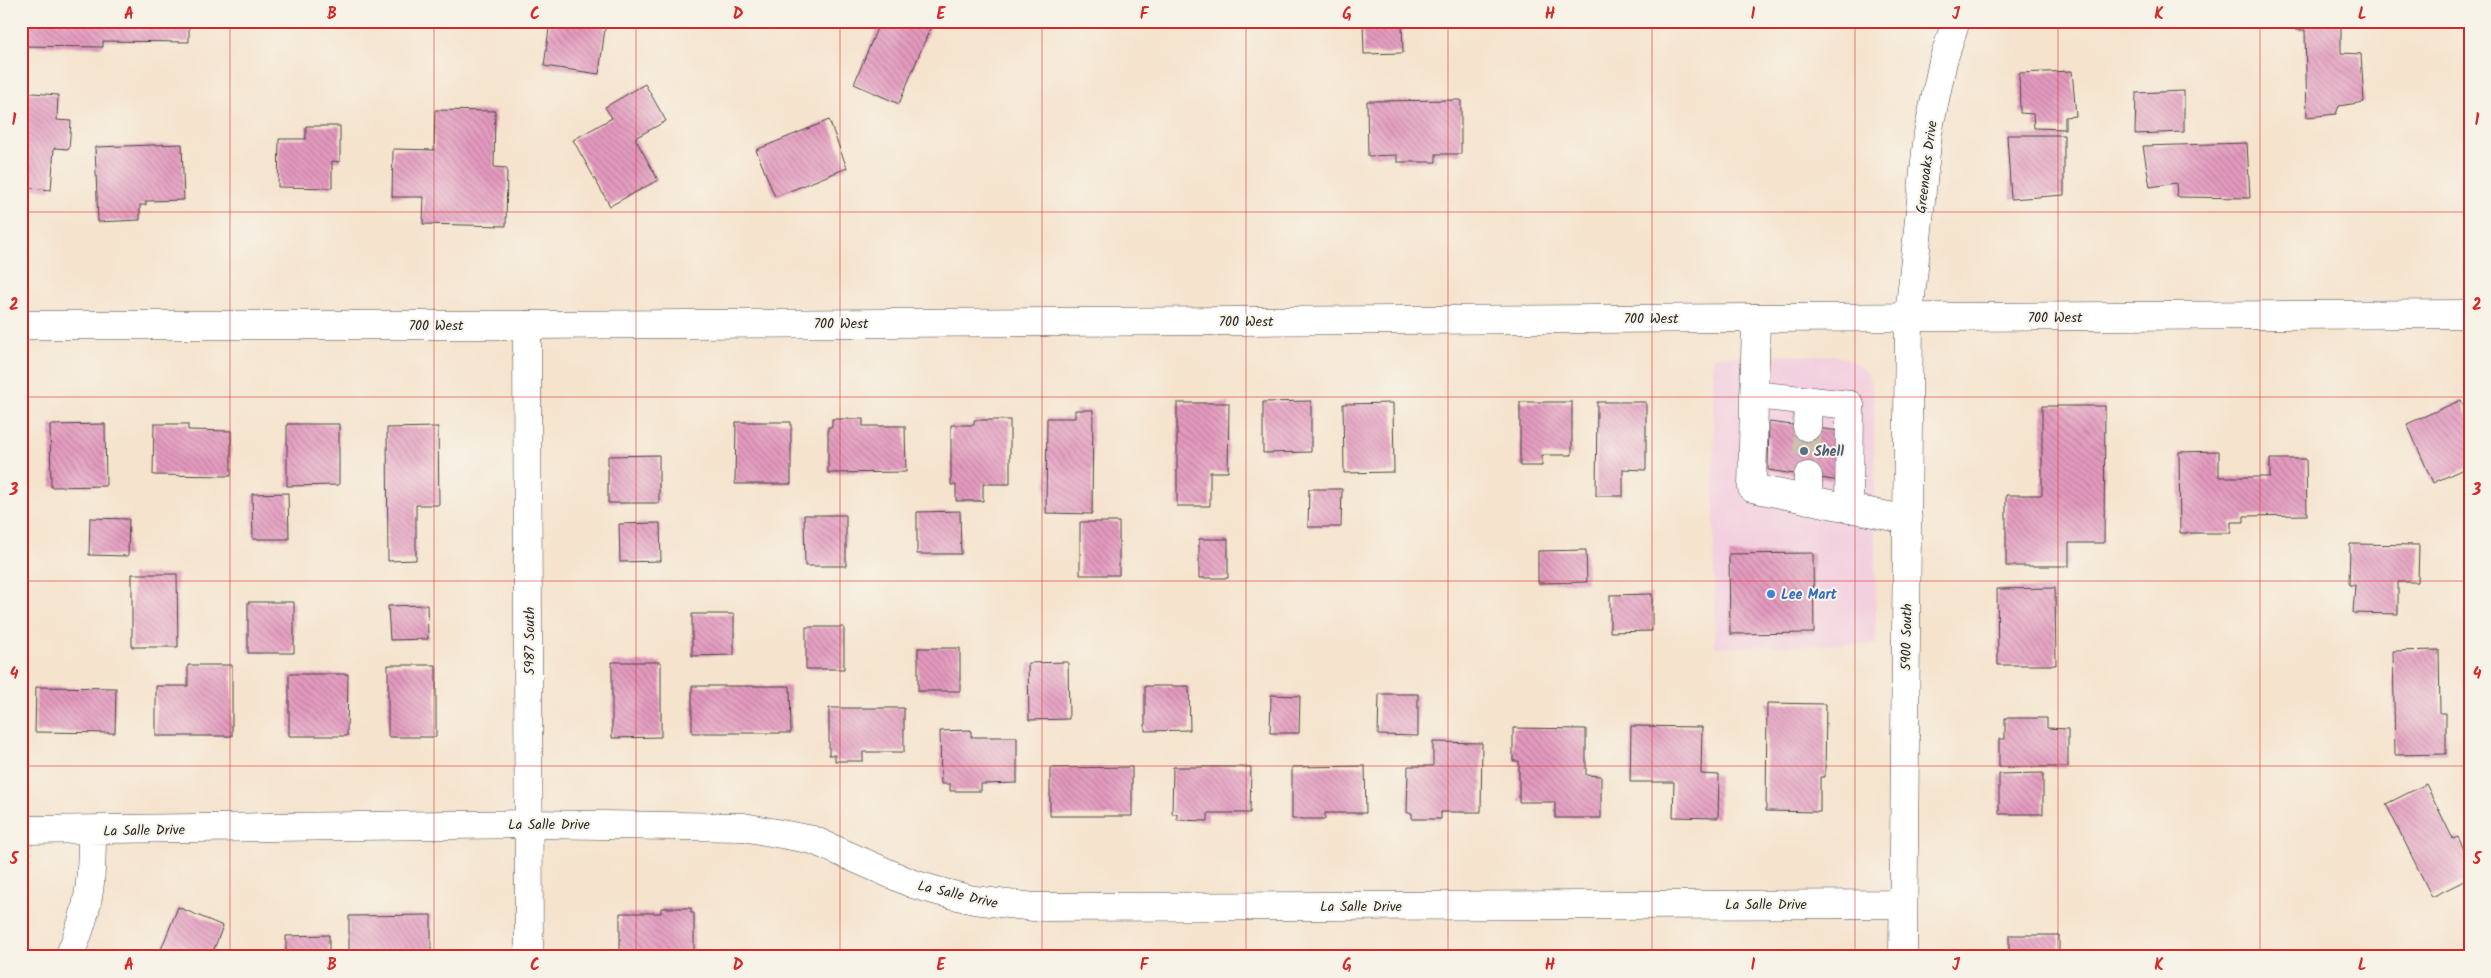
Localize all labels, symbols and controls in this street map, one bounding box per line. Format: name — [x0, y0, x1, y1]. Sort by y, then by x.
text: A — [124, 2, 134, 27]
text: B — [327, 2, 337, 27]
text: C — [530, 2, 540, 27]
text: D — [733, 2, 744, 27]
text: E — [937, 2, 947, 27]
text: F — [1140, 2, 1150, 27]
text: G — [1342, 2, 1352, 27]
text: H — [1545, 2, 1555, 27]
text: I — [1751, 2, 1756, 27]
text: J — [1952, 2, 1961, 27]
text: K — [2154, 2, 2164, 27]
text: L — [2358, 2, 2366, 27]
text: 1 — [12, 108, 17, 133]
text: 1 — [2475, 108, 2480, 133]
street label: Greenoaks Drive — [1910, 119, 1944, 215]
text: 2 — [9, 293, 19, 318]
text: 2 — [2472, 293, 2482, 318]
street label: 700 West — [2028, 307, 2083, 329]
street label: 700 West — [1624, 308, 1679, 330]
street label: 700 West — [1219, 311, 1274, 333]
street label: 700 West — [814, 313, 869, 335]
street label: 700 West — [409, 315, 464, 337]
place label: Shell — [1814, 441, 1844, 463]
marker: Shell — [1798, 445, 1810, 457]
text: 3 — [9, 478, 19, 503]
text: 3 — [2472, 478, 2482, 503]
place label: Lee Mart — [1781, 584, 1837, 606]
marker: Lee Mart — [1765, 588, 1777, 600]
street label: 5900 South — [1895, 603, 1919, 671]
street label: 5987 South — [519, 607, 541, 675]
text: 4 — [10, 662, 19, 687]
text: 4 — [2473, 662, 2482, 687]
street label: La Salle Drive — [508, 814, 591, 836]
street label: La Salle Drive — [103, 819, 186, 843]
text: 5 — [9, 847, 20, 872]
text: 5 — [2472, 847, 2483, 872]
street label: La Salle Drive — [915, 875, 1001, 915]
street label: La Salle Drive — [1725, 894, 1808, 916]
street label: La Salle Drive — [1320, 896, 1403, 918]
text: A — [124, 953, 134, 978]
text: B — [327, 953, 337, 978]
text: C — [530, 953, 540, 978]
text: D — [733, 953, 744, 978]
text: E — [937, 953, 947, 978]
text: F — [1140, 953, 1150, 978]
text: G — [1342, 953, 1352, 978]
text: H — [1545, 953, 1555, 978]
text: I — [1751, 953, 1756, 978]
text: J — [1952, 953, 1961, 978]
text: K — [2154, 953, 2164, 978]
text: L — [2358, 953, 2366, 978]

